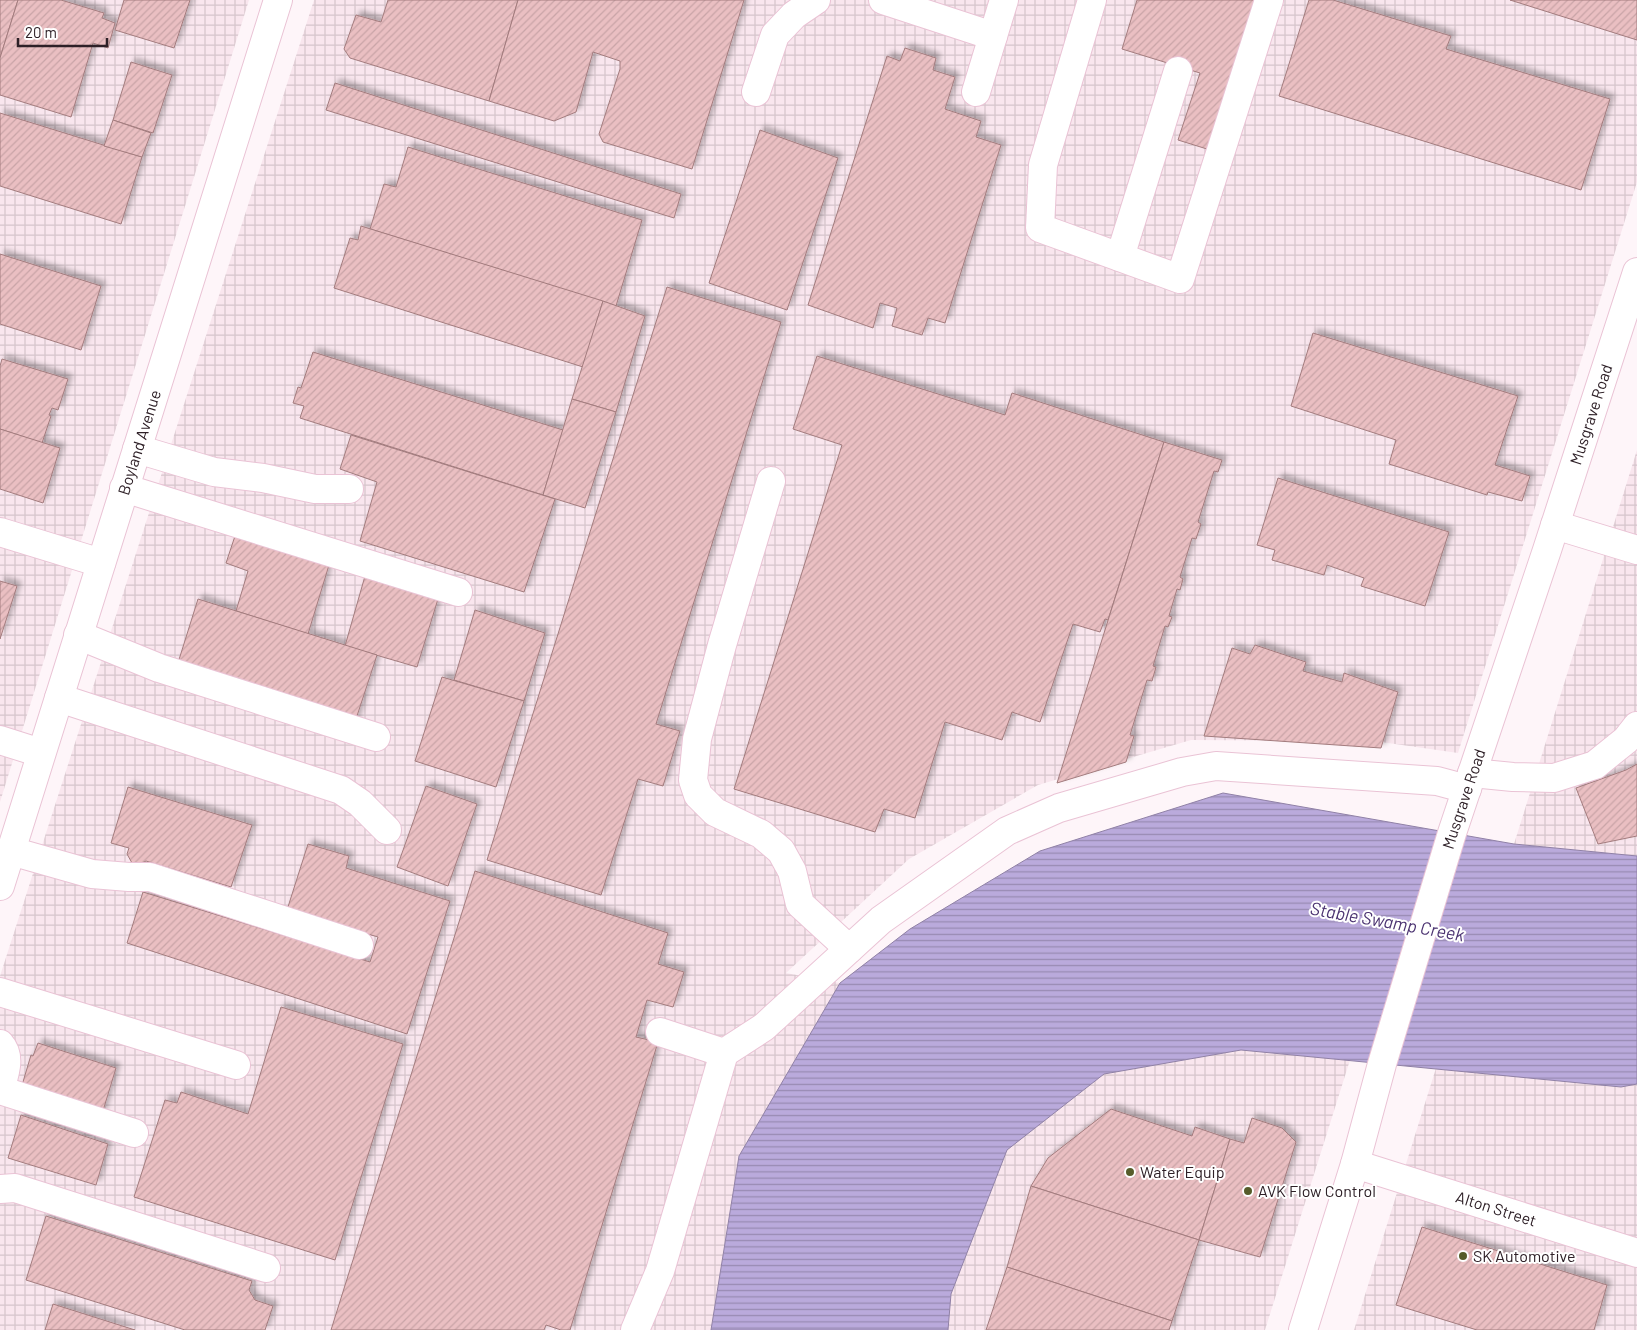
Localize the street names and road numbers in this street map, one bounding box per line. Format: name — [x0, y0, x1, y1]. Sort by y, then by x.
street label: Musgrave Road — [1565, 361, 1616, 467]
street label: Boyland Avenue — [113, 387, 164, 497]
street label: Musgrave Road — [1438, 746, 1489, 851]
street label: Alton Street — [1454, 1186, 1539, 1230]

